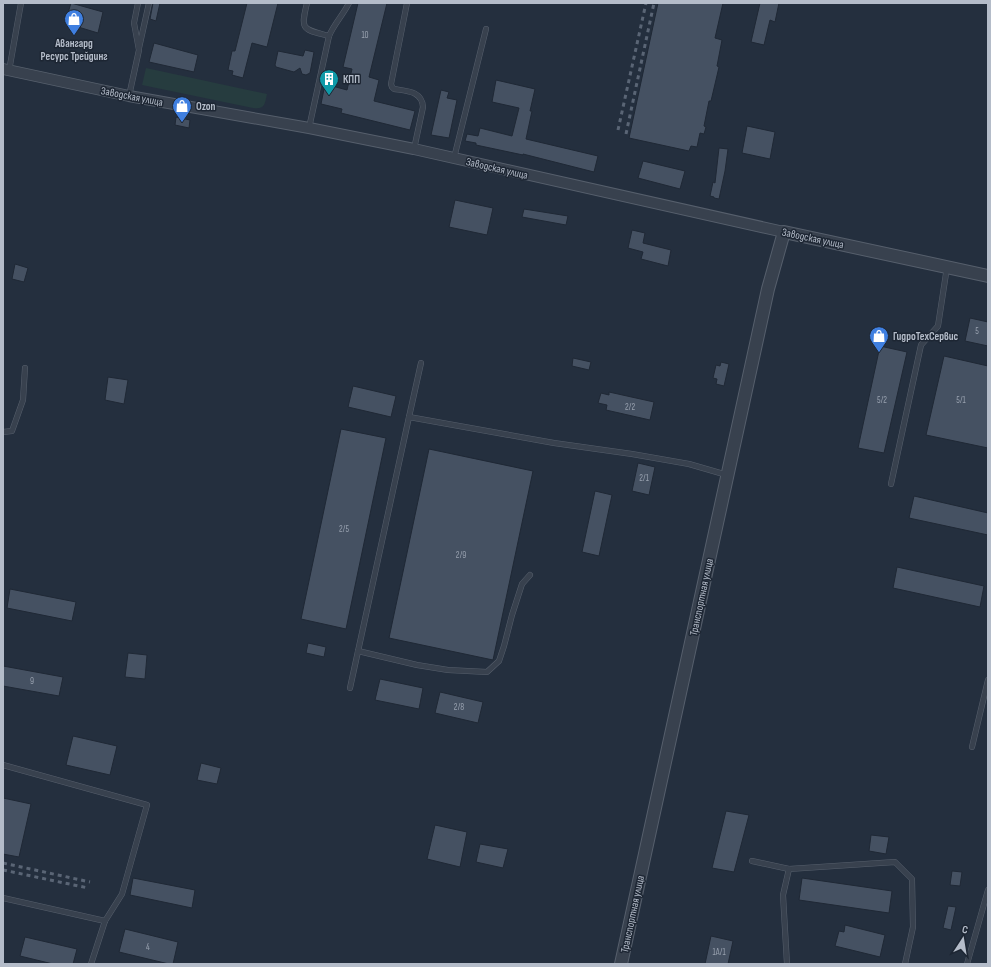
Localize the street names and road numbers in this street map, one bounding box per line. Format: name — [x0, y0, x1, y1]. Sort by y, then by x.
street label: Заводская улица — [100, 84, 164, 109]
street label: Заводская улица — [465, 155, 529, 182]
street label: Заводская улица — [781, 226, 845, 251]
street label: Транспортная улица — [687, 557, 716, 637]
street label: Транспортная улица — [618, 874, 647, 954]

